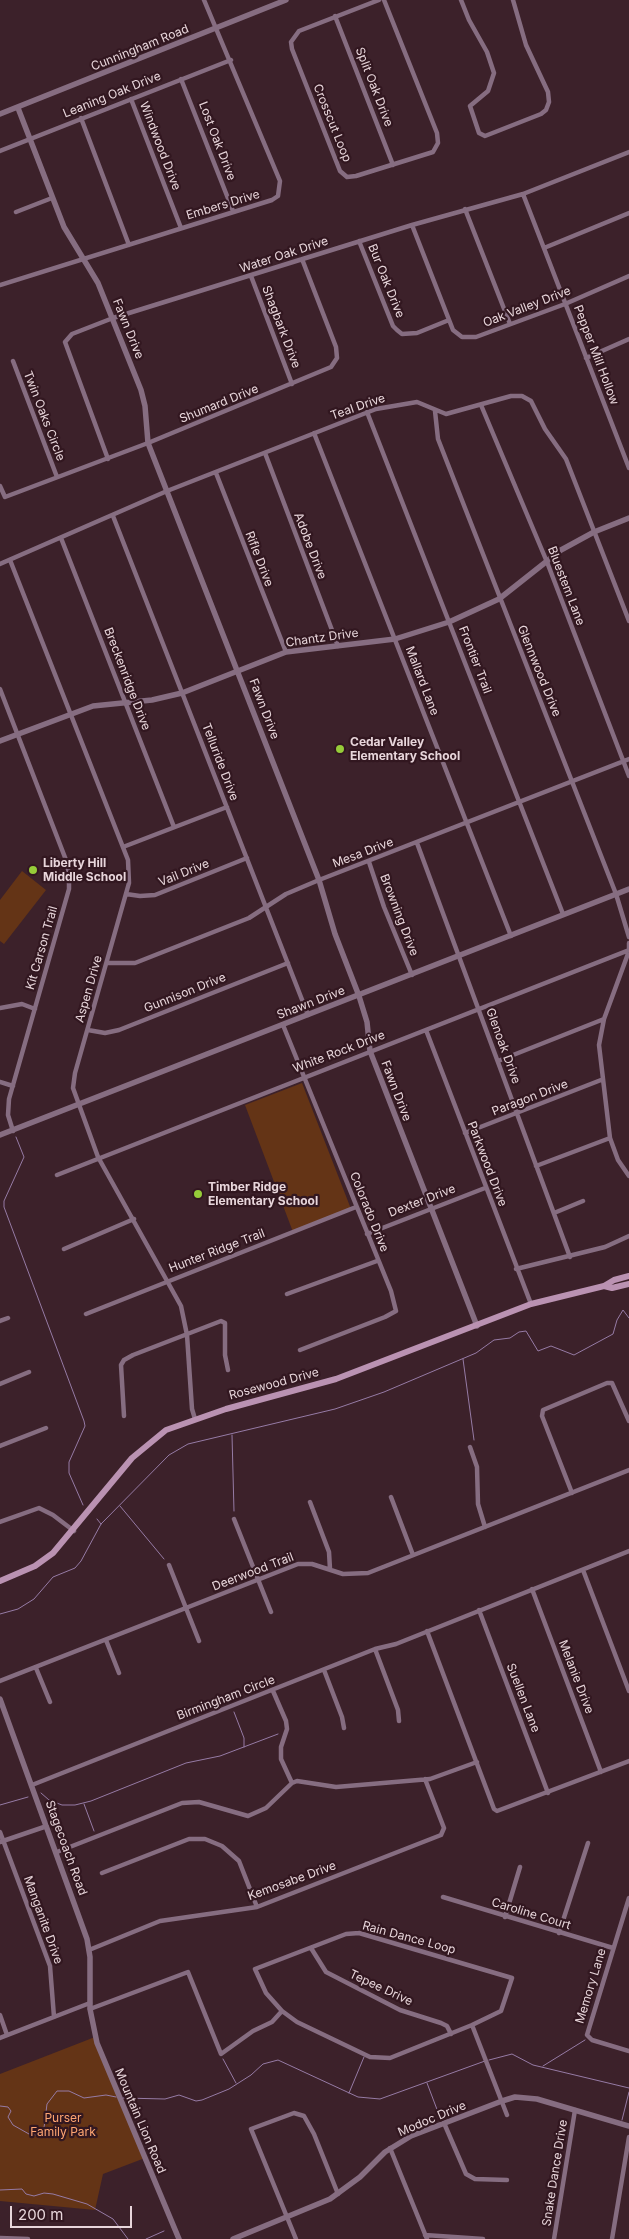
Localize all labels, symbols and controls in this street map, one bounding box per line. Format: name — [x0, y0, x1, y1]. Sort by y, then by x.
street label: Cunningham Road — [89, 22, 191, 74]
street label: Split Oak Drive — [352, 45, 396, 129]
street label: Leaning Oak Drive — [61, 69, 163, 121]
street label: Crosscut Loop — [310, 82, 354, 164]
street label: Windwood Drive — [136, 100, 184, 192]
street label: Lost Oak Drive — [195, 100, 239, 182]
street label: Embers Drive — [185, 187, 261, 223]
street label: Water Oak Drive — [238, 234, 330, 276]
street label: Bur Oak Drive — [365, 242, 407, 320]
street label: Shagbark Drive — [259, 284, 303, 370]
street label: Oak Valley Drive — [481, 284, 573, 330]
street label: Fawn Drive — [109, 297, 147, 361]
street label: Pepper Mill Hollow — [570, 303, 622, 407]
street label: Twin Oaks Circle — [20, 369, 68, 463]
street label: Shumard Drive — [177, 382, 261, 426]
street label: Teal Drive — [329, 391, 387, 423]
street label: Adobe Drive — [291, 511, 329, 581]
street label: Rifle Drive — [242, 529, 276, 589]
street label: Bluestem Lane — [544, 544, 588, 628]
street label: Glennwood Drive — [514, 623, 564, 719]
street label: Frontier Trail — [456, 624, 494, 696]
street label: Breckenridge Drive — [101, 626, 153, 732]
street label: Chantz Drive — [285, 626, 359, 650]
street label: Mallard Lane — [402, 644, 442, 718]
street label: Fawn Drive — [246, 677, 282, 741]
street label: Telluride Drive — [199, 721, 241, 803]
place label: Cedar Valley Elementary School — [350, 735, 460, 763]
marker: Cedar Valley Elementary School — [334, 743, 346, 755]
street label: Mesa Drive — [331, 835, 395, 871]
place label: Liberty Hill Middle School — [43, 856, 126, 884]
street label: Vail Drive — [157, 856, 211, 890]
marker: Liberty Hill Middle School — [27, 864, 39, 876]
street label: Browning Drive — [377, 872, 421, 958]
street label: Kit Carson Trail — [23, 904, 61, 992]
street label: Aspen Drive — [73, 954, 105, 1024]
street label: Gunnison Drive — [142, 970, 228, 1016]
street label: Shawn Drive — [275, 983, 347, 1023]
street label: Glenoak Drive — [483, 1006, 523, 1086]
street label: White Rock Drive — [291, 1028, 387, 1076]
street label: Fawn Drive — [378, 1059, 414, 1123]
street label: Paragon Drive — [490, 1077, 570, 1119]
street label: Parkwood Drive — [464, 1119, 510, 1209]
street label: Colorado Drive — [346, 1170, 392, 1254]
place label: Timber Ridge Elementary School — [208, 1180, 318, 1208]
street label: Dexter Drive — [386, 1182, 458, 1220]
marker: Timber Ridge Elementary School — [192, 1188, 204, 1200]
street label: Hunter Ridge Trail — [167, 1226, 267, 1276]
street label: Rosewood Drive — [228, 1365, 320, 1403]
street label: Deerwood Trail — [210, 1550, 296, 1594]
street label: Melanie Drive — [555, 1638, 597, 1716]
street label: Suellen Lane — [503, 1661, 543, 1735]
street label: Birmingham Circle — [175, 1673, 277, 1723]
street label: Stagecoach Road — [42, 1799, 90, 1897]
street label: Kemosabe Drive — [246, 1858, 338, 1904]
street label: Manganite Drive — [20, 1874, 66, 1966]
street label: Caroline Court — [490, 1895, 572, 1933]
street label: Rain Dance Loop — [361, 1919, 457, 1957]
street label: Memory Lane — [573, 1947, 609, 2025]
street label: Tepee Drive — [347, 1967, 415, 2009]
street label: Mountain Lion Road — [111, 2066, 169, 2176]
street label: Modoc Drive — [396, 2098, 468, 2140]
park label: Purser Family Park — [30, 2111, 96, 2139]
street label: Snake Dance Drive — [539, 2119, 571, 2227]
scale bar — [12, 2196, 135, 2228]
text: 200 m — [18, 2205, 63, 2224]

